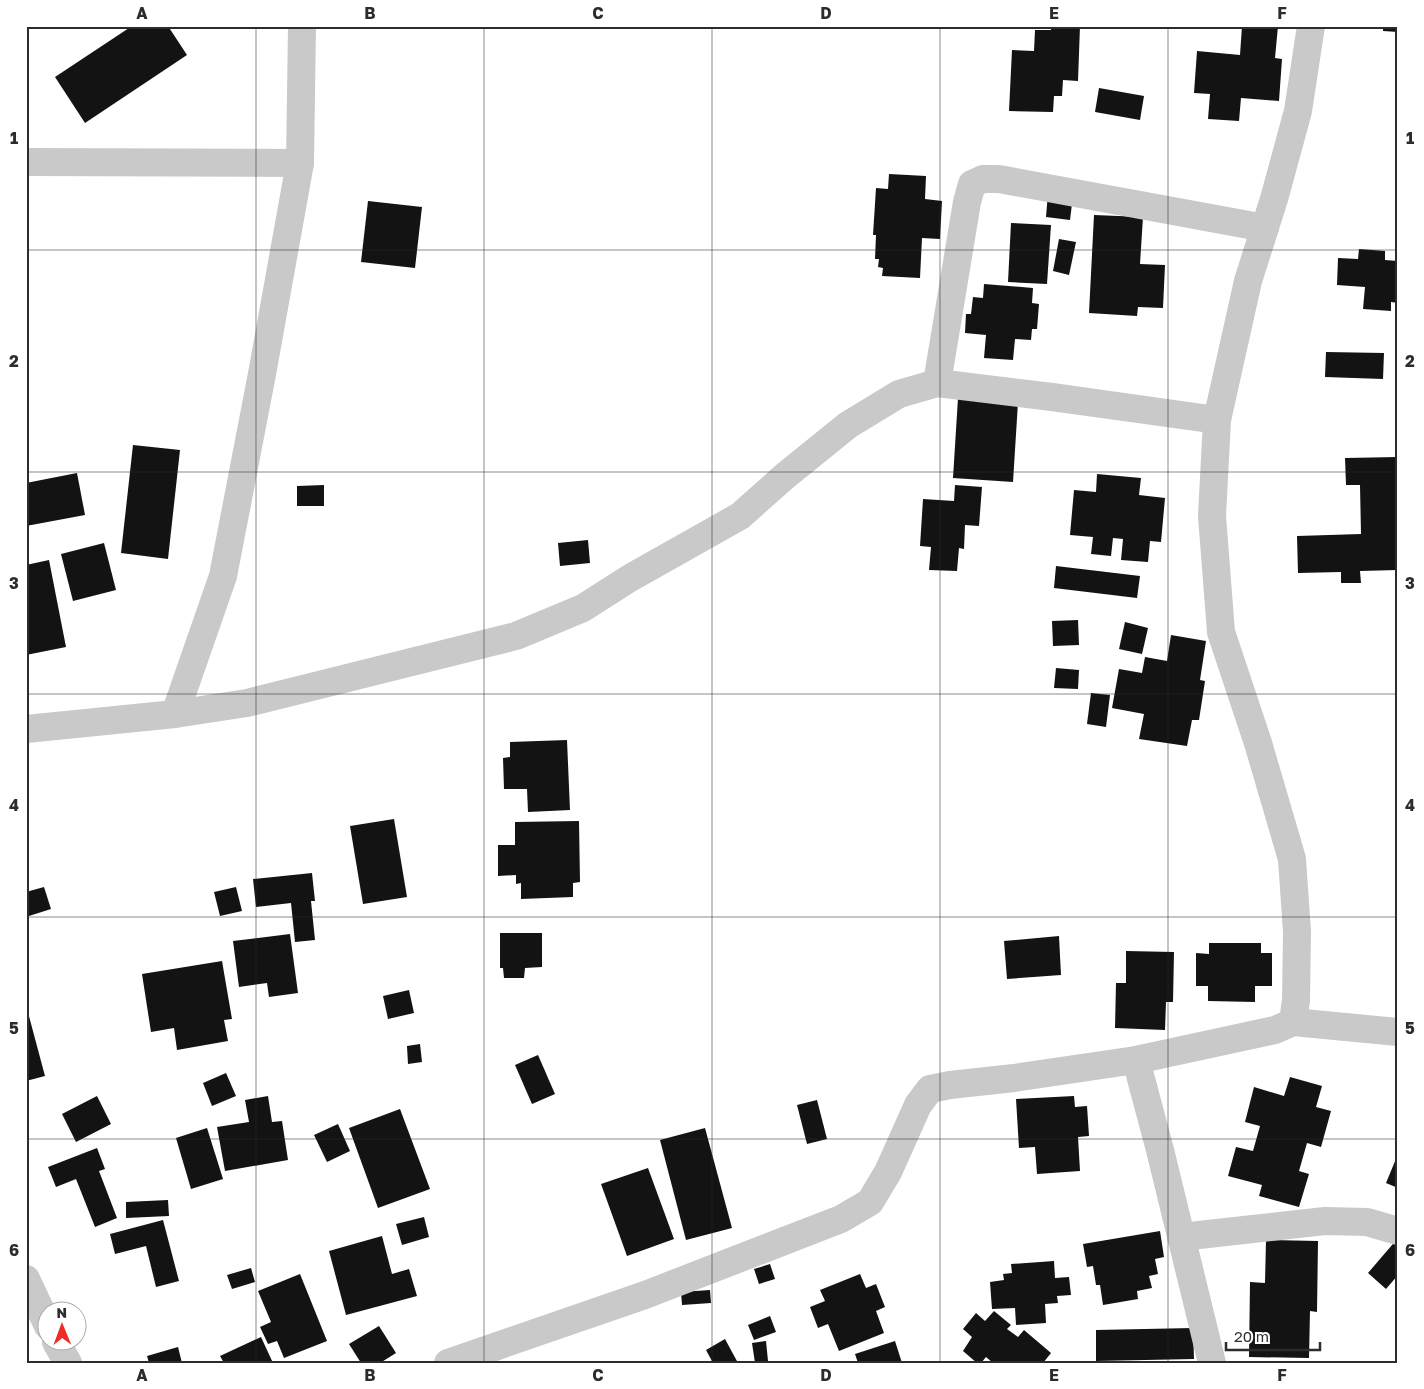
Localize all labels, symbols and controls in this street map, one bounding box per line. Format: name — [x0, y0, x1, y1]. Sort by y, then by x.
text: A — [136, 3, 148, 23]
text: B — [364, 3, 376, 23]
text: C — [592, 3, 604, 23]
text: D — [820, 3, 832, 23]
text: E — [1049, 3, 1059, 23]
text: F — [1277, 3, 1287, 23]
text: 1 — [10, 128, 18, 148]
text: 1 — [1406, 128, 1414, 148]
text: 2 — [9, 351, 19, 371]
text: 2 — [1405, 351, 1415, 371]
text: 3 — [9, 573, 19, 593]
text: 3 — [1405, 573, 1415, 593]
text: 4 — [9, 795, 19, 815]
text: 4 — [1405, 795, 1415, 815]
text: 5 — [9, 1018, 19, 1038]
text: 5 — [1405, 1018, 1415, 1038]
text: 6 — [9, 1240, 19, 1260]
text: 6 — [1405, 1240, 1415, 1260]
north arrow — [38, 1302, 88, 1352]
text: N — [56, 1304, 67, 1321]
scale bar — [1226, 1319, 1320, 1351]
text: 20 m — [1234, 1327, 1269, 1345]
text: A — [136, 1365, 148, 1385]
text: B — [364, 1365, 376, 1385]
text: C — [592, 1365, 604, 1385]
text: D — [820, 1365, 832, 1385]
text: E — [1049, 1365, 1059, 1385]
text: F — [1277, 1365, 1287, 1385]

